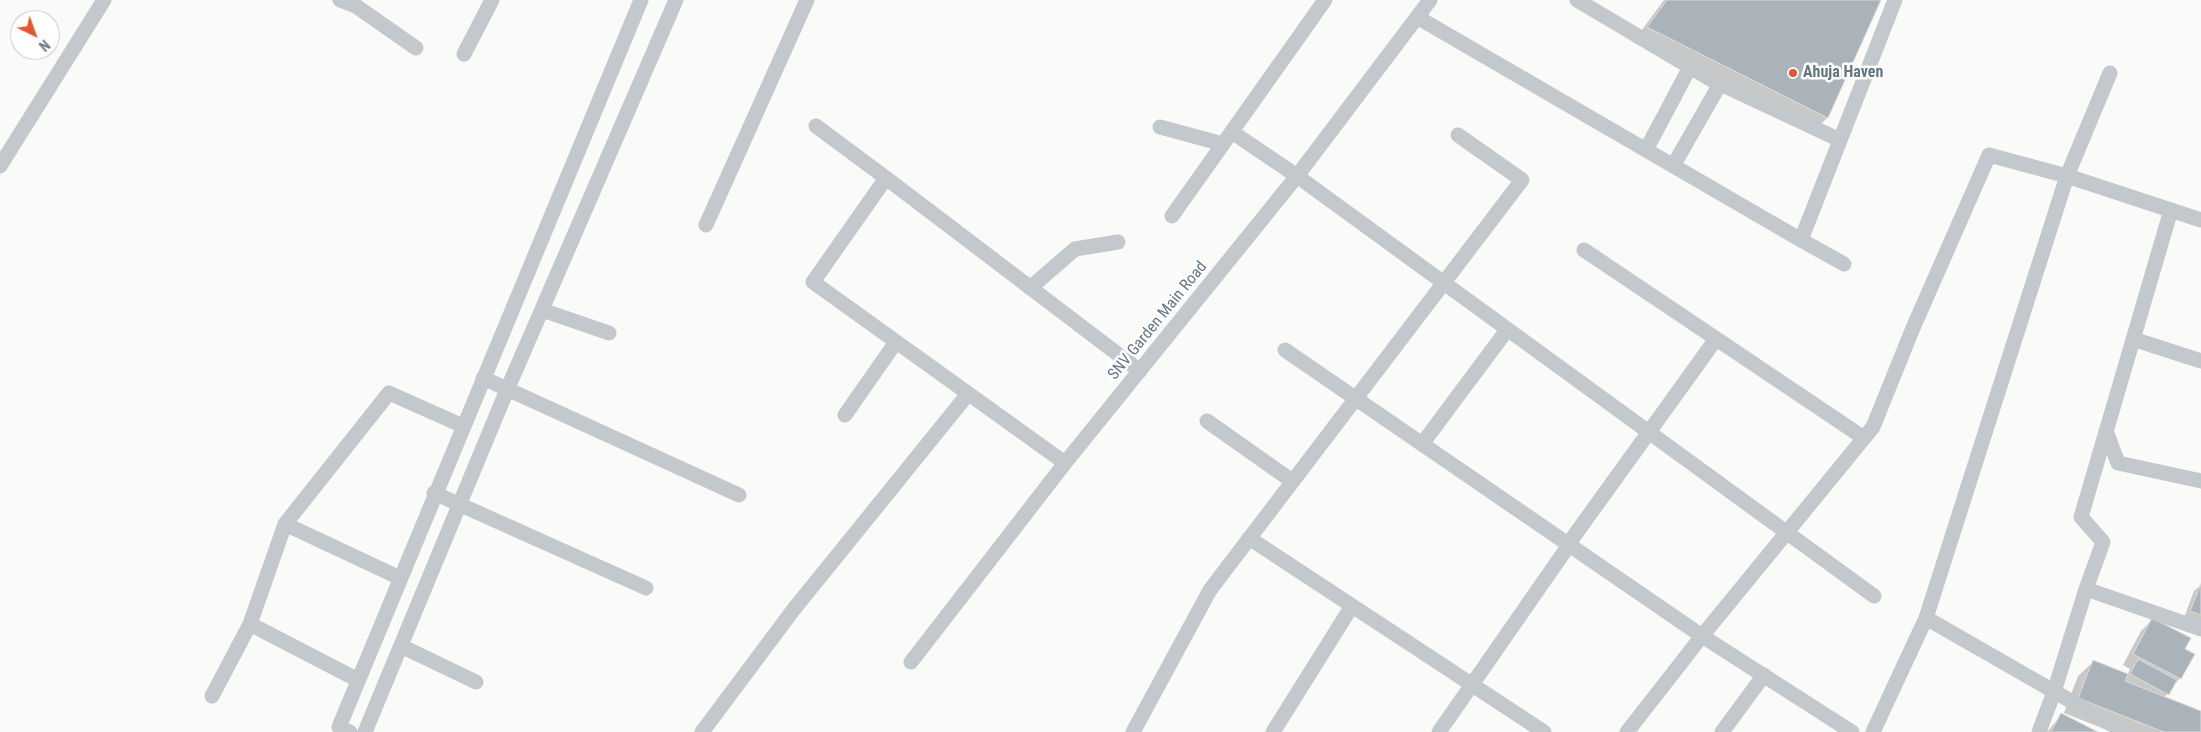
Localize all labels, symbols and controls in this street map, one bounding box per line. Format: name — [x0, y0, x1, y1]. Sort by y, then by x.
north arrow — [10, 10, 60, 60]
text: N — [36, 37, 53, 54]
place label: Ahuja Haven — [1803, 63, 1883, 83]
marker: Ahuja Haven — [1787, 67, 1799, 79]
street label: SNV Garden Main Road — [1104, 258, 1212, 384]

